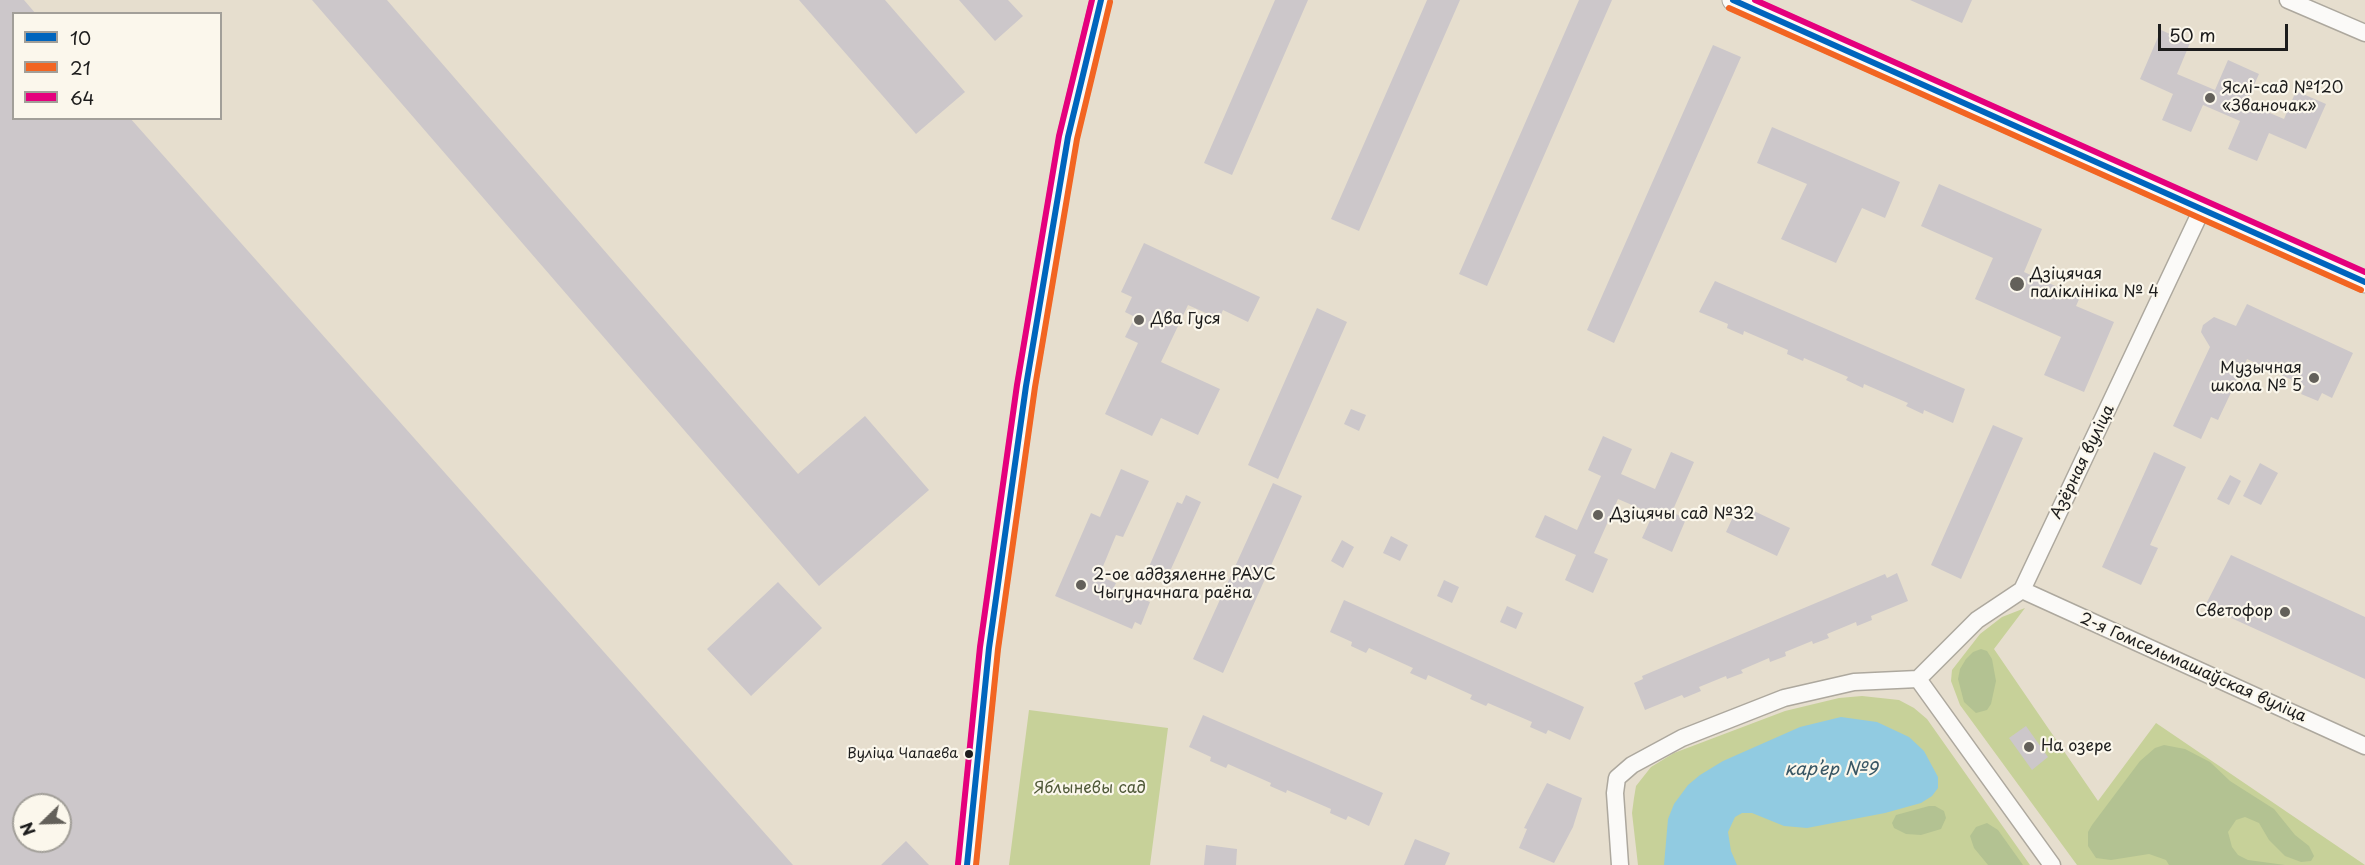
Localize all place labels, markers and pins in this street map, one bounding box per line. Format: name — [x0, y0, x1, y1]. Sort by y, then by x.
place label: Яслі-сад №120 «Званочак» — [2222, 79, 2343, 117]
marker: Яслі-сад №120 «Званочак» — [2203, 91, 2217, 105]
place label: Дзіцячая паліклініка № 4 — [2030, 265, 2159, 303]
marker: Дзіцячая паліклініка № 4 — [2008, 275, 2026, 293]
place label: Два Гуся — [1151, 310, 1221, 330]
marker: Два Гуся — [1132, 313, 1146, 327]
place label: Музычная школа № 5 — [2211, 359, 2302, 397]
marker: Музычная школа № 5 — [2307, 371, 2321, 385]
place label: Дзіцячы сад №32 — [1610, 505, 1755, 525]
marker: Дзіцячы сад №32 — [1591, 508, 1605, 522]
place label: 2-ое аддзяленне РАУС Чыгуначнага раёна — [1093, 566, 1276, 604]
marker: 2-ое аддзяленне РАУС Чыгуначнага раёна — [1074, 578, 1088, 592]
place label: Светофор — [2195, 602, 2273, 622]
marker: Светофор — [2278, 605, 2292, 619]
place label: На озере — [2041, 737, 2112, 757]
marker: На озере — [2022, 740, 2036, 754]
place label: Вуліца Чапаева — [847, 746, 958, 762]
marker: Вуліца Чапаева — [963, 748, 975, 760]

